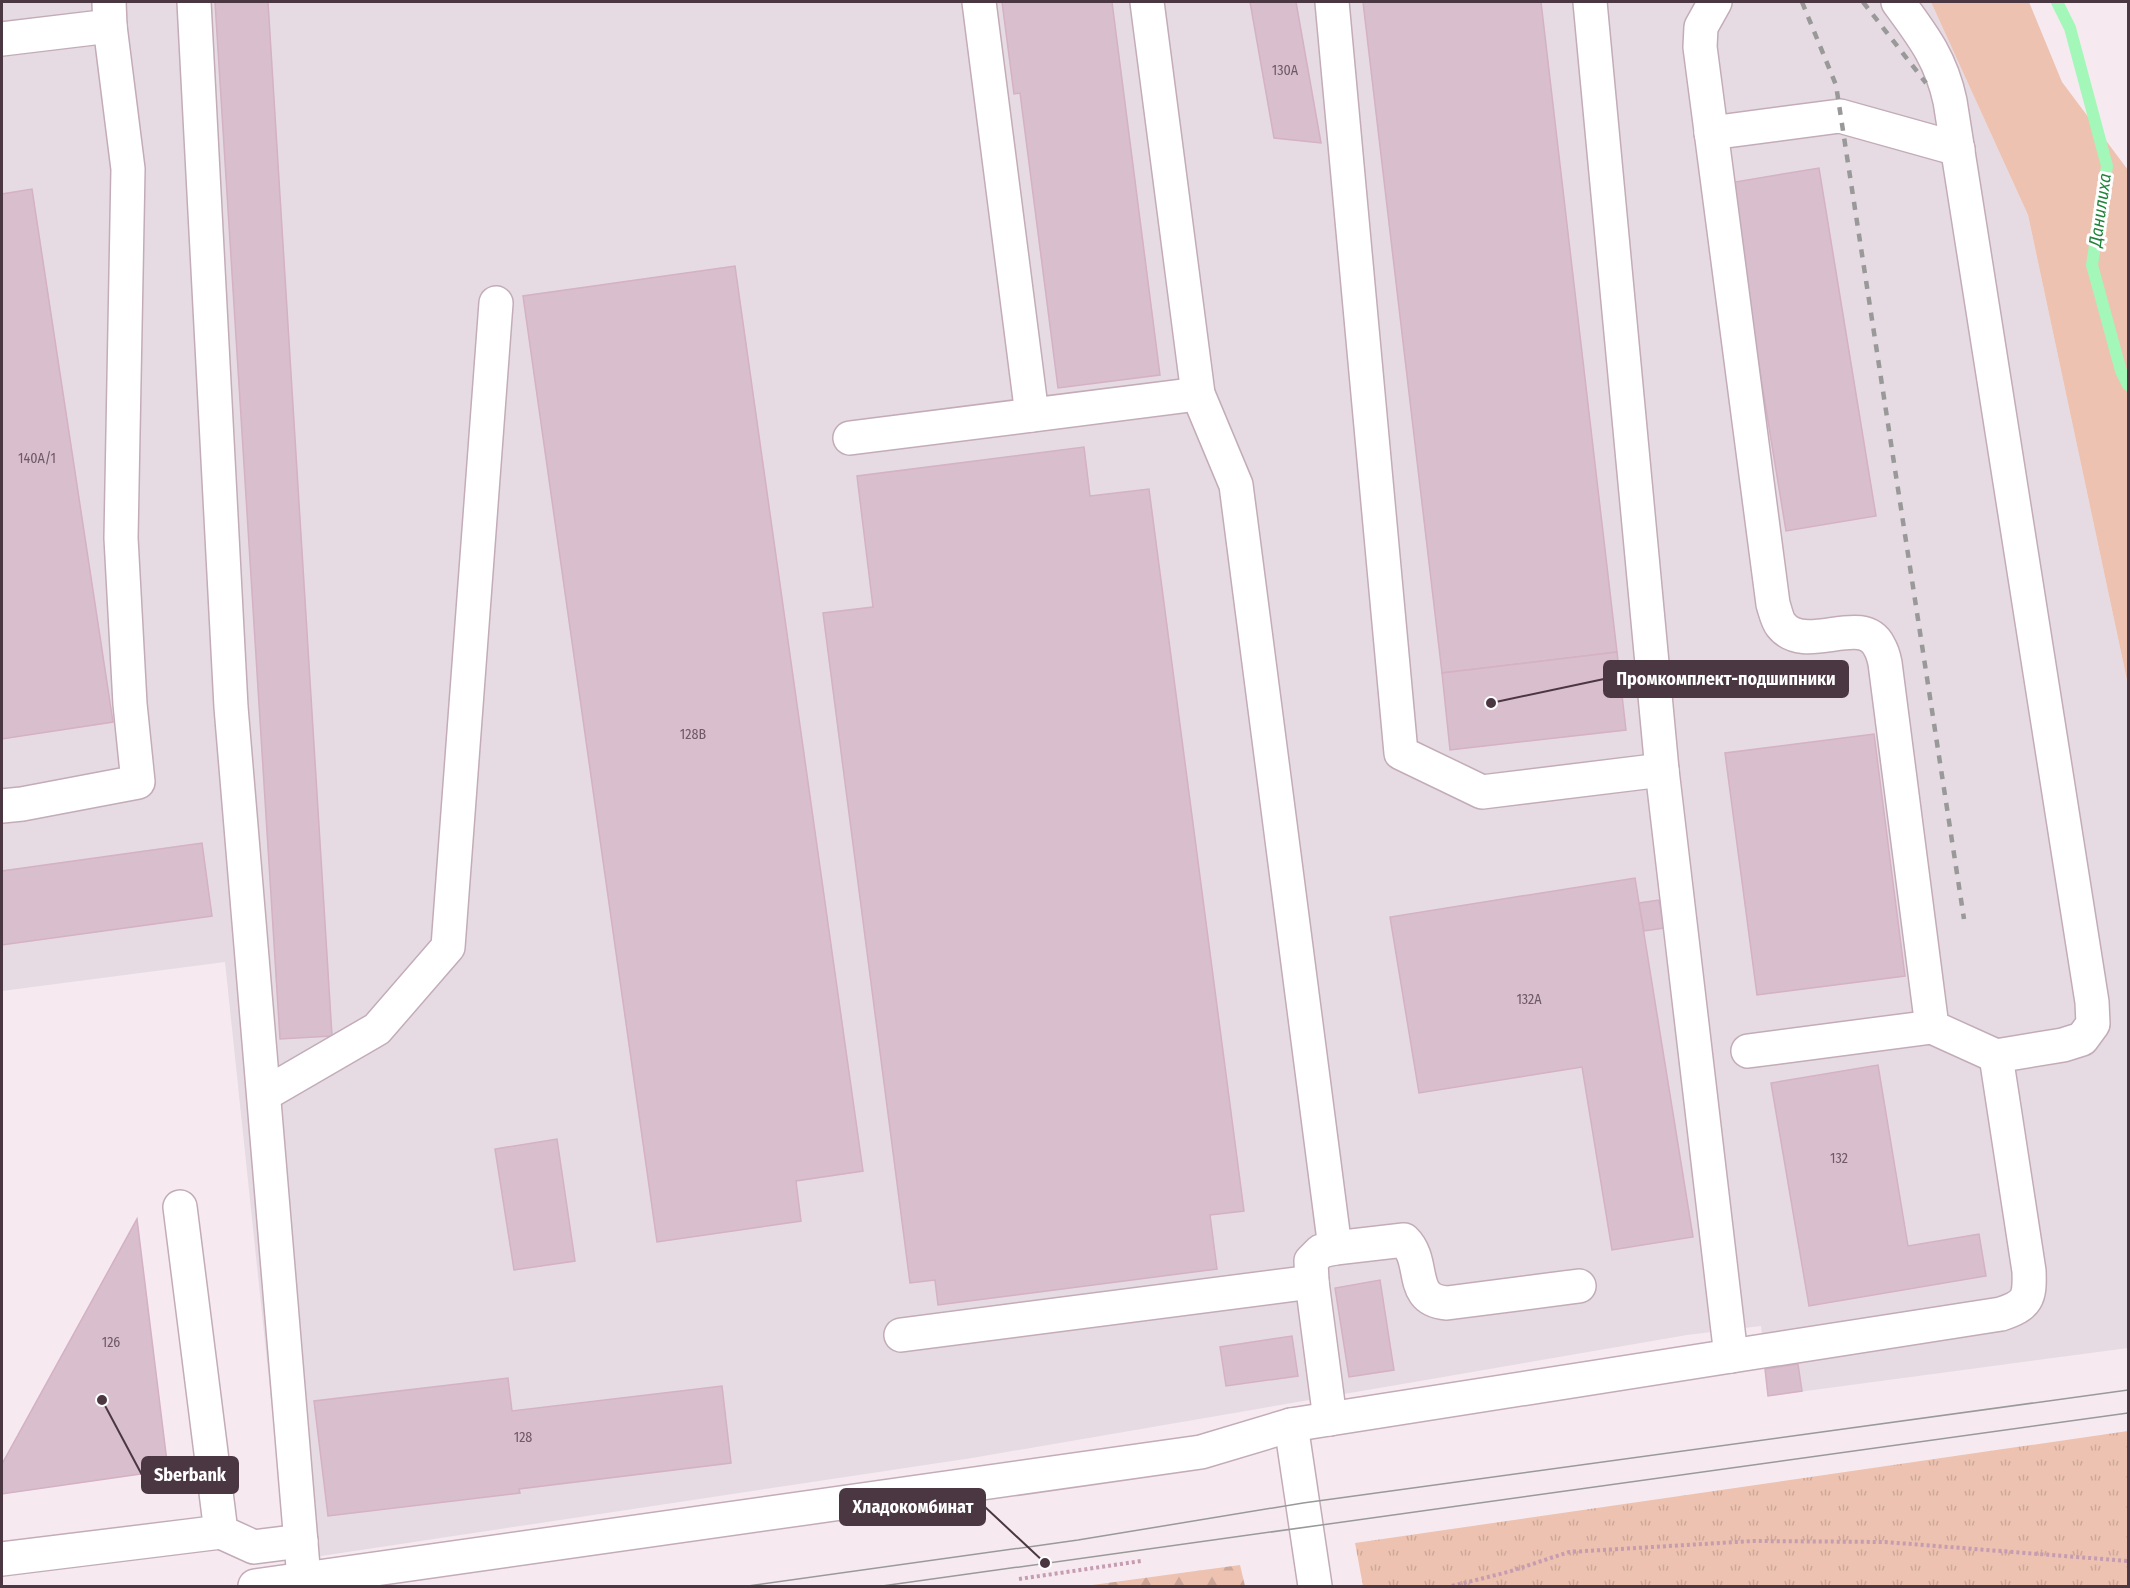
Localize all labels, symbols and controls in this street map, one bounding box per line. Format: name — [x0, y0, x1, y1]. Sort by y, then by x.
house number: 130А — [1272, 62, 1299, 79]
water label: Данилиха — [2084, 172, 2116, 250]
house number: 140А/1 — [18, 450, 56, 467]
callout: Промкомплект-подшипники — [1604, 661, 1848, 697]
text: Промкомплект-подшипники — [1616, 668, 1836, 690]
house number: 128В — [680, 726, 706, 743]
house number: 132А — [1516, 991, 1542, 1008]
house number: 132 — [1830, 1150, 1848, 1167]
house number: 126 — [102, 1334, 120, 1351]
house number: 128 — [514, 1429, 532, 1446]
callout: Sberbank — [142, 1457, 238, 1493]
text: Sberbank — [154, 1464, 227, 1486]
callout: Хладокомбинат — [840, 1489, 985, 1525]
text: Хладокомбинат — [852, 1496, 974, 1518]

